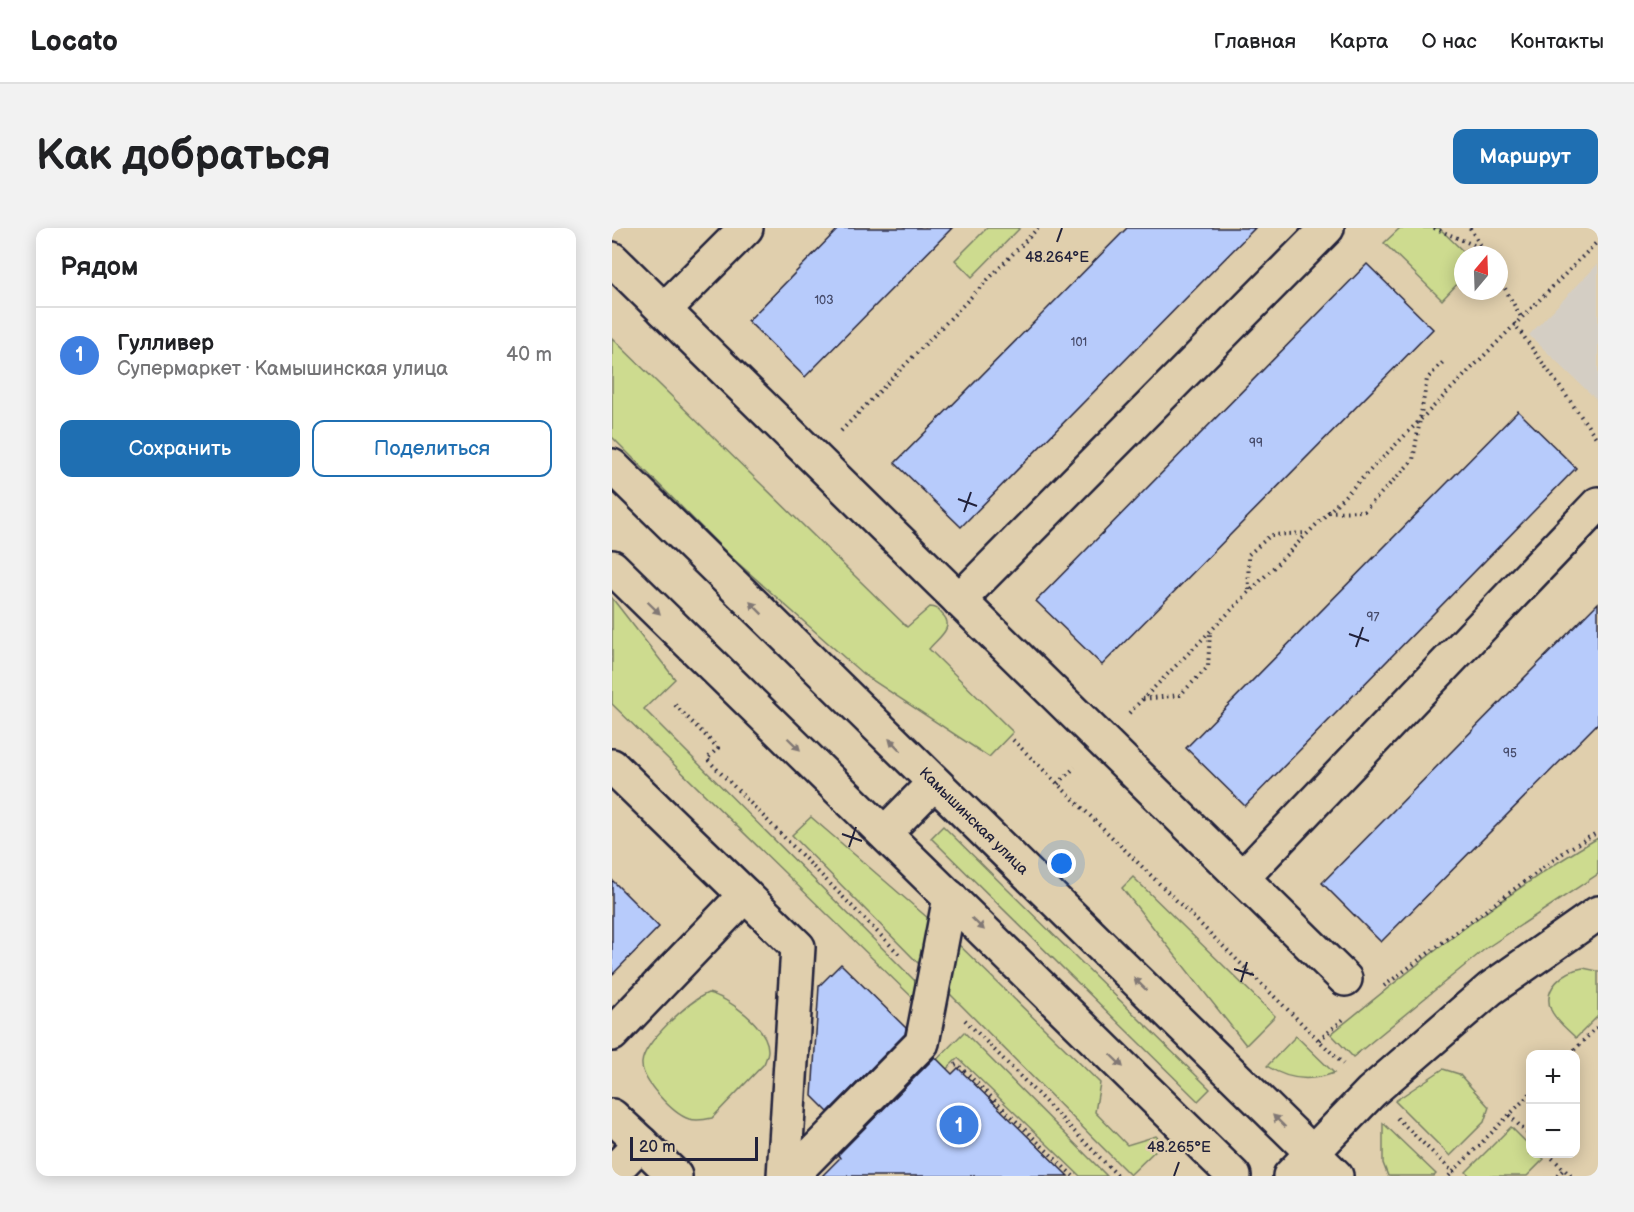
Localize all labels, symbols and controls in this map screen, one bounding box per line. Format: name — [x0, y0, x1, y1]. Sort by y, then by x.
text: Locato — [30, 25, 118, 58]
text: Главная — [1213, 29, 1296, 54]
text: Карта — [1329, 29, 1388, 54]
text: О нас — [1421, 29, 1477, 54]
text: Контакты — [1510, 29, 1604, 54]
button: Маршрут — [1453, 129, 1598, 184]
text: Как добраться — [36, 131, 331, 182]
north arrow — [1454, 246, 1508, 300]
text: 48.264°E — [1025, 248, 1089, 267]
text: Рядом — [60, 252, 138, 283]
house number: 103 — [814, 293, 834, 308]
text: Гулливер — [117, 330, 214, 357]
house number: 101 — [1071, 335, 1087, 350]
text: 1 — [75, 343, 84, 367]
text: 40 m — [506, 343, 552, 367]
text: Супермаркет · Камышинская улица — [117, 357, 448, 381]
button: Сохранить — [60, 420, 300, 477]
button: Поделиться — [312, 420, 552, 477]
house number: 99 — [1249, 436, 1263, 451]
one-way arrow — [646, 600, 660, 614]
one-way arrow — [750, 602, 764, 616]
house number: 97 — [1367, 610, 1380, 625]
one-way arrow — [786, 736, 800, 750]
one-way arrow — [888, 738, 903, 752]
house number: 95 — [1503, 746, 1517, 761]
street label: Камышинская улица — [915, 764, 1032, 879]
your location — [1047, 849, 1076, 878]
one-way arrow — [970, 917, 984, 931]
one-way arrow — [1133, 977, 1148, 991]
map controls — [1526, 1050, 1580, 1158]
button: + — [1526, 1050, 1580, 1104]
one-way arrow — [1109, 1054, 1124, 1068]
pin: 1 — [940, 1102, 978, 1148]
button: − — [1526, 1104, 1580, 1158]
one-way arrow — [1273, 1114, 1287, 1128]
scale bar — [630, 1134, 758, 1162]
text: 20 m — [639, 1138, 675, 1157]
text: 48.265°E — [1147, 1138, 1211, 1157]

